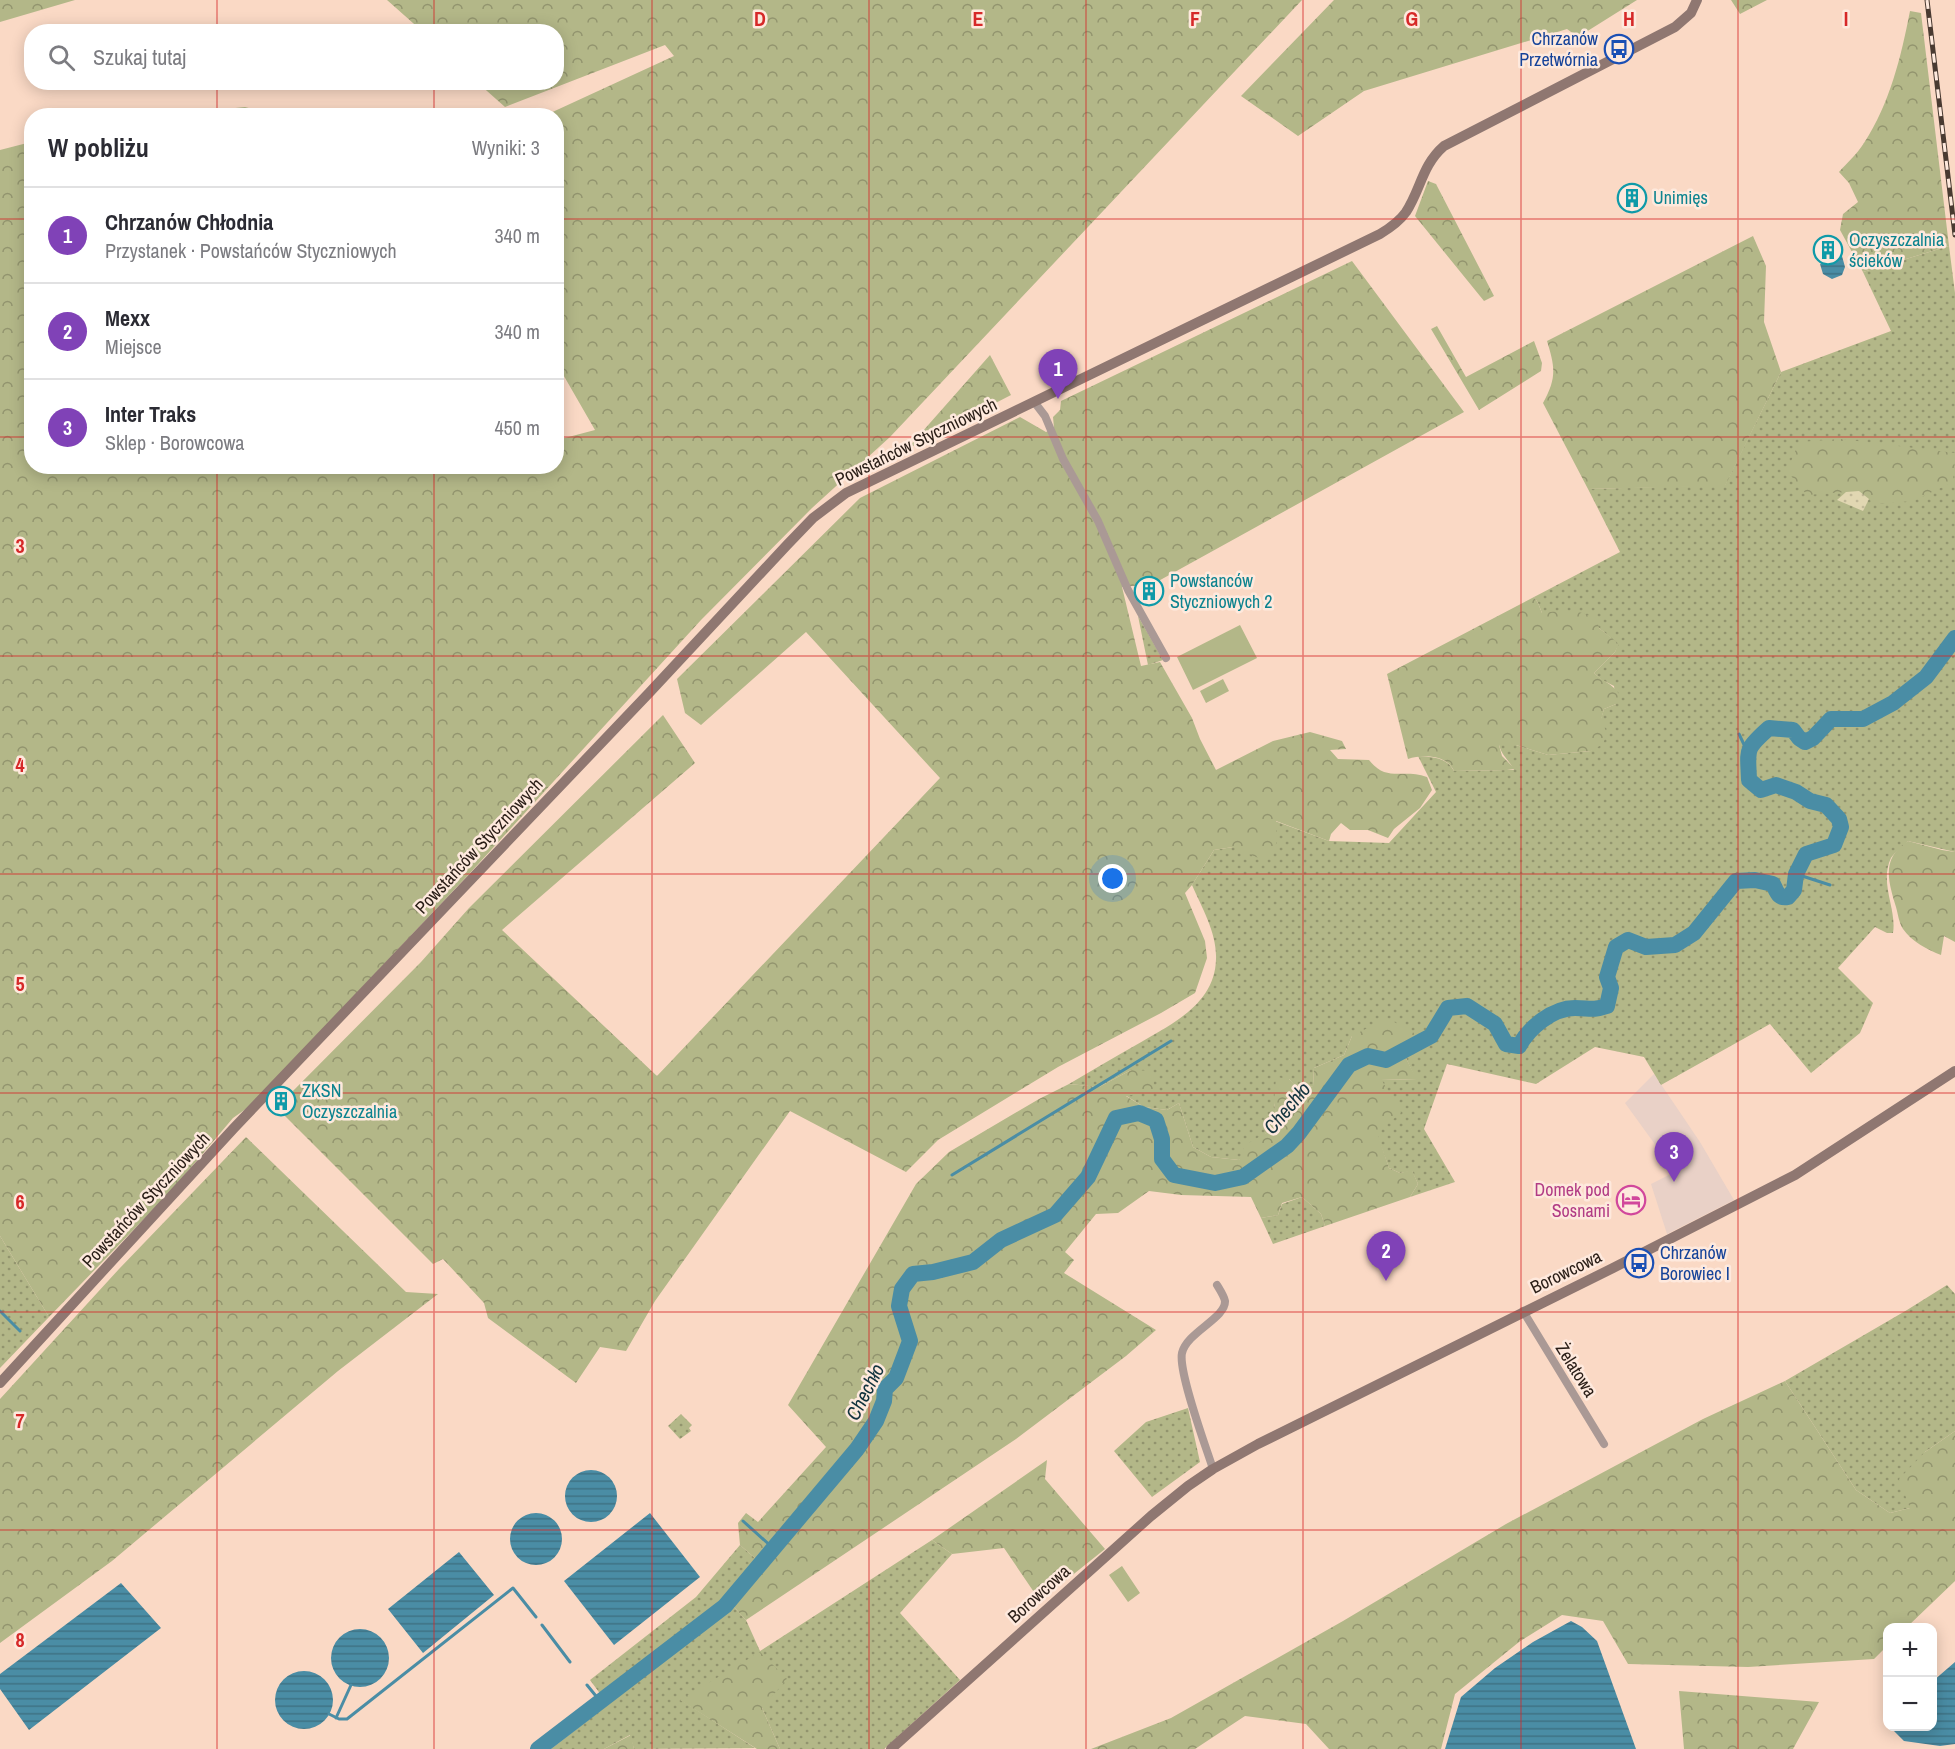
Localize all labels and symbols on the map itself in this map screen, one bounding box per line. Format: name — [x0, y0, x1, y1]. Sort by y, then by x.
text: D — [754, 5, 766, 32]
text: E — [973, 5, 984, 32]
text: F — [1190, 5, 1200, 32]
text: G — [1406, 5, 1418, 32]
text: H — [1623, 5, 1635, 32]
text: I — [1844, 5, 1848, 32]
place label: Chrzanów Przetwórnia — [1519, 26, 1598, 72]
bus stop icon: Chrzanów Przetwórnia — [1603, 33, 1635, 65]
building icon: Unimięs — [1616, 182, 1648, 214]
place label: Unimięs — [1653, 185, 1708, 210]
place label: Oczyszczalnia ścieków — [1849, 227, 1944, 273]
building icon: Oczyszczalnia ścieków — [1812, 234, 1844, 266]
pin: 1 — [1038, 350, 1078, 399]
street label: Powstańców Styczniowych — [831, 391, 1001, 492]
text: 3 — [15, 532, 25, 559]
place label: Powstanców Styczniowych 2 — [1170, 568, 1273, 614]
building icon: Powstanców Styczniowych 2 — [1133, 575, 1165, 607]
text: 4 — [15, 751, 25, 778]
street label: Powstańców Styczniowych — [409, 772, 548, 919]
your location — [1098, 864, 1127, 893]
text: 5 — [15, 970, 25, 997]
water label: Chechło — [1257, 1076, 1316, 1139]
place label: ZKSN Oczyszczalnia — [302, 1078, 397, 1124]
building icon: ZKSN Oczyszczalnia — [265, 1085, 297, 1117]
street label: Powstańców Styczniowych — [76, 1126, 215, 1273]
pin: 3 — [1654, 1132, 1694, 1182]
place label: Domek pod Sosnami — [1535, 1177, 1610, 1223]
hotel icon: Domek pod Sosnami — [1615, 1184, 1647, 1216]
text: 6 — [15, 1188, 25, 1215]
pin: 2 — [1366, 1232, 1406, 1281]
place label: Chrzanów Borowiec I — [1660, 1240, 1730, 1286]
street label: Borowcowa — [1526, 1244, 1606, 1300]
bus stop icon: Chrzanów Borowiec I — [1623, 1247, 1655, 1279]
street label: Żelatowa — [1550, 1338, 1603, 1402]
water label: Chechło — [839, 1359, 890, 1425]
text: 7 — [15, 1407, 25, 1434]
street label: Borowcowa — [1002, 1559, 1075, 1628]
text: 8 — [15, 1626, 25, 1653]

